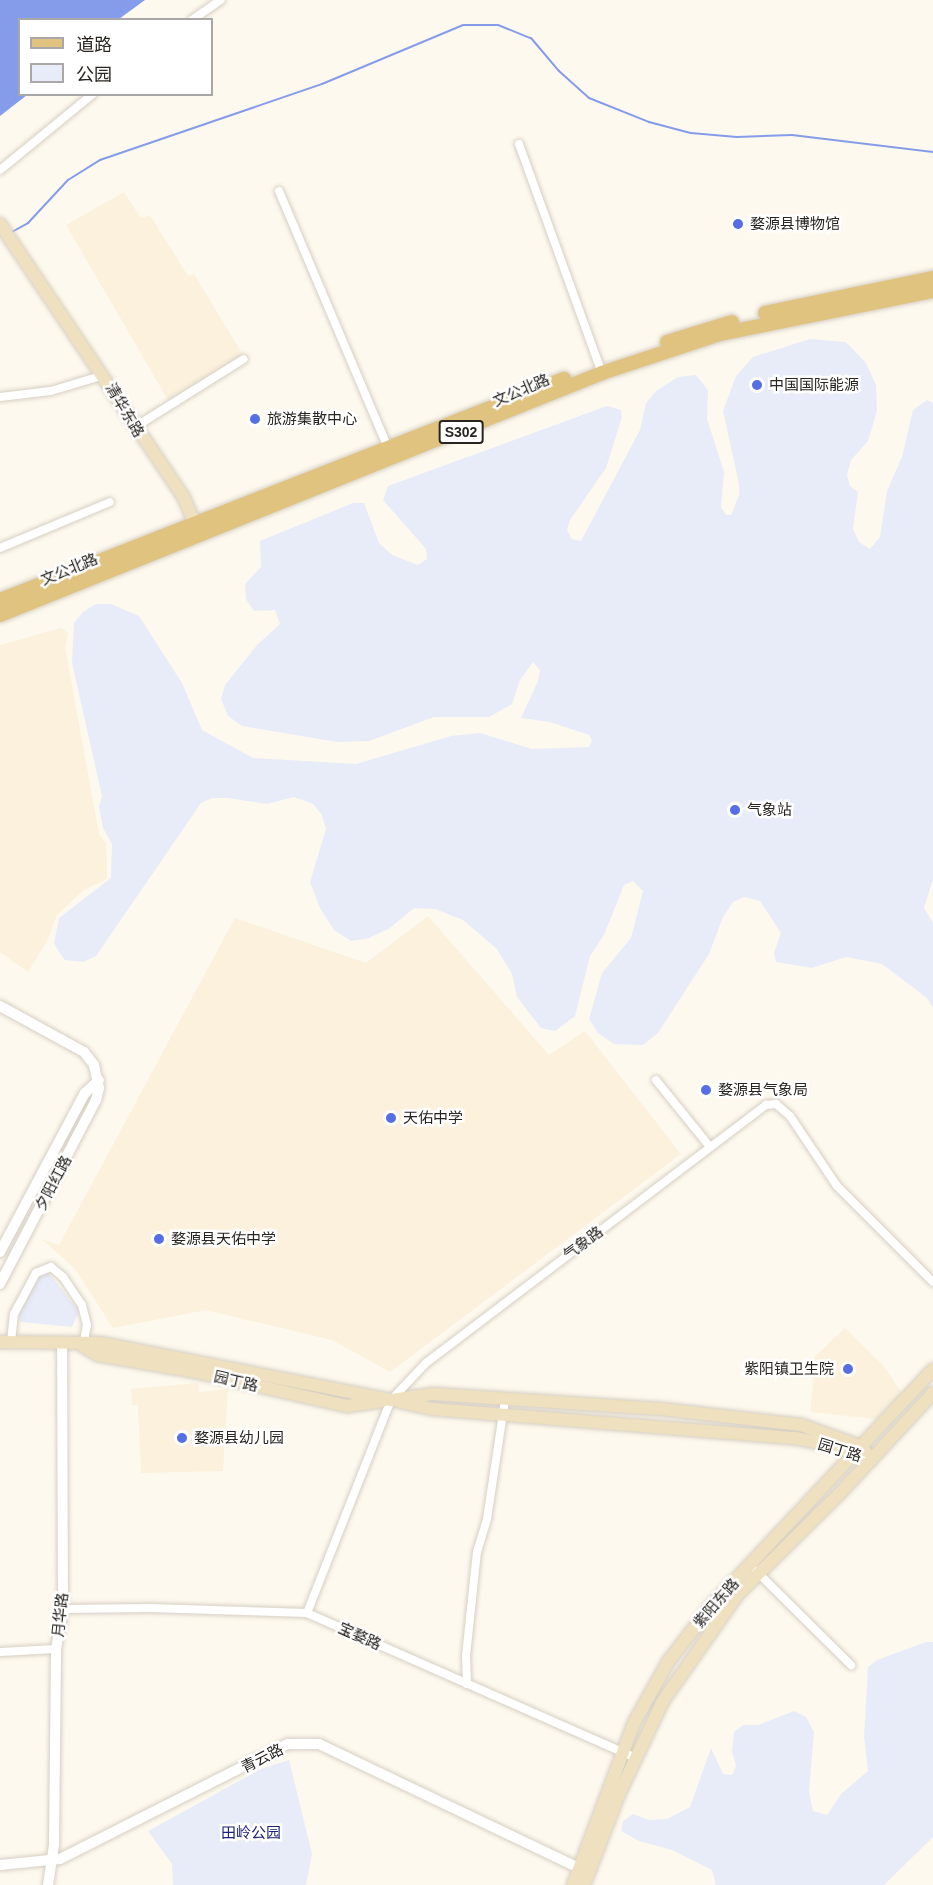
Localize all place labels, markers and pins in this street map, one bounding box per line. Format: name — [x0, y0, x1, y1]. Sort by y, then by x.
place label: 婺源县博物馆 — [750, 215, 840, 233]
marker: 婺源县博物馆 — [731, 217, 745, 231]
place label: 中国国际能源 — [769, 376, 859, 394]
marker: 中国国际能源 — [750, 378, 764, 392]
place label: 旅游集散中心 — [267, 410, 357, 428]
marker: 旅游集散中心 — [248, 412, 262, 426]
place label: 气象站 — [747, 801, 792, 819]
marker: 气象站 — [728, 803, 742, 817]
place label: 婺源县气象局 — [718, 1081, 808, 1099]
marker: 婺源县气象局 — [699, 1083, 713, 1097]
place label: 天佑中学 — [403, 1109, 463, 1127]
marker: 天佑中学 — [384, 1111, 398, 1125]
place label: 婺源县天佑中学 — [171, 1230, 276, 1248]
marker: 婺源县天佑中学 — [152, 1232, 166, 1246]
place label: 紫阳镇卫生院 — [744, 1360, 834, 1378]
marker: 紫阳镇卫生院 — [839, 1360, 857, 1378]
place label: 婺源县幼儿园 — [194, 1429, 284, 1447]
marker: 婺源县幼儿园 — [175, 1431, 189, 1445]

